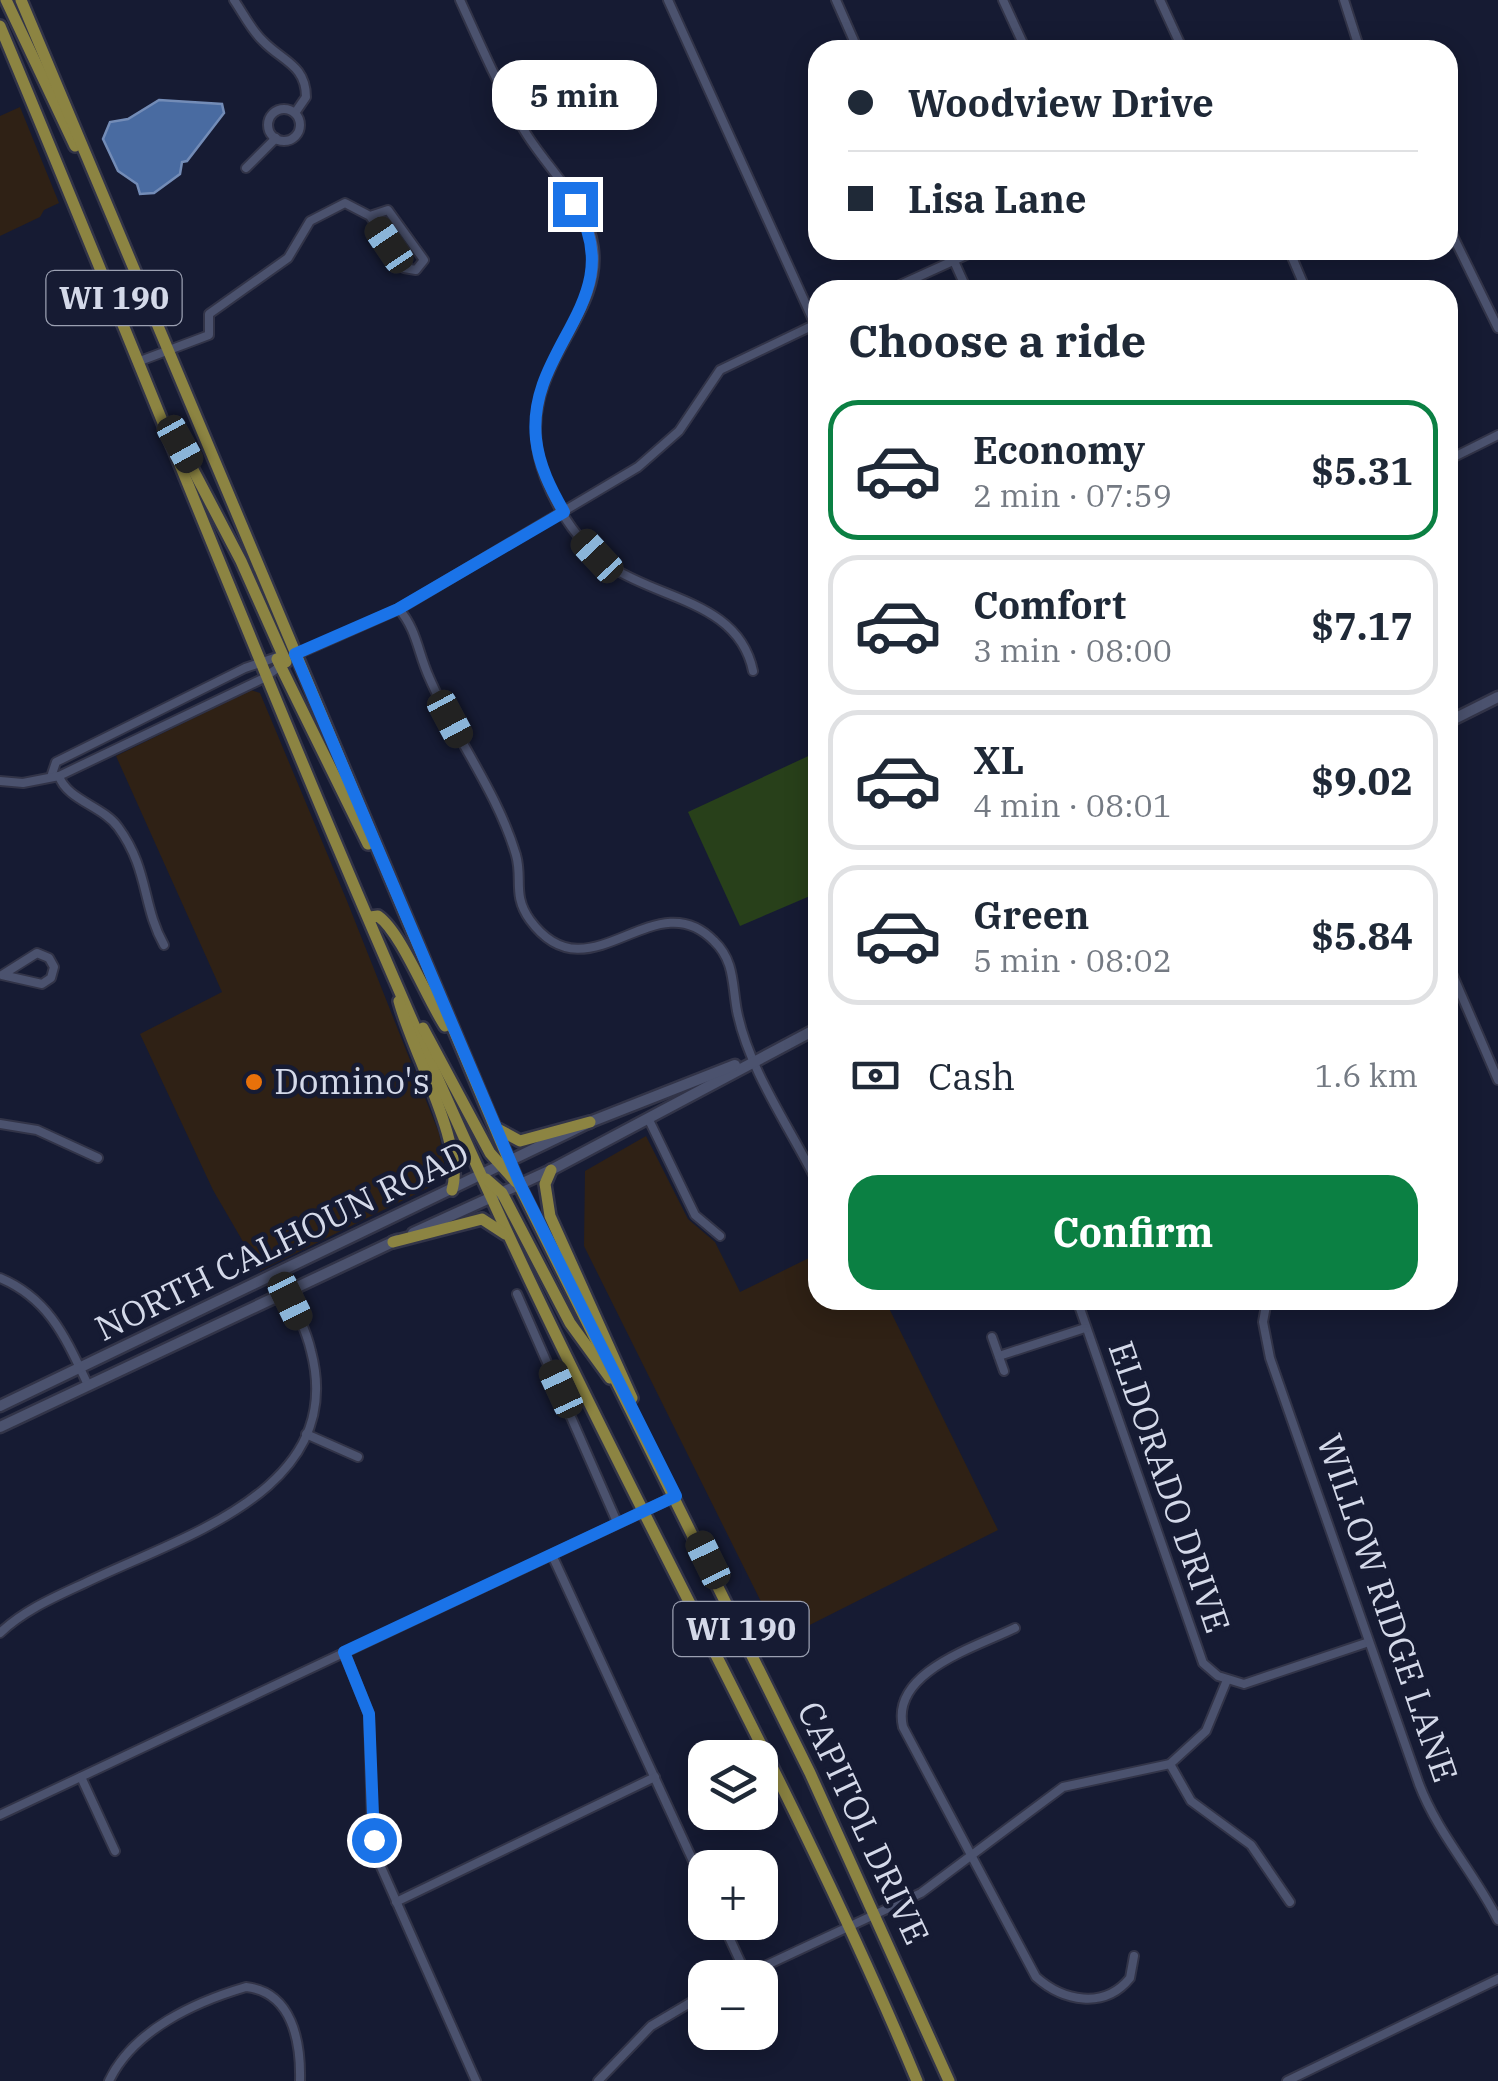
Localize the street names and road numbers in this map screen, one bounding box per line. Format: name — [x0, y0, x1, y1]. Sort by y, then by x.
road number: WI 190 — [46, 271, 182, 325]
street label: NORTH CALHOUN ROAD — [87, 1130, 476, 1351]
street label: ELDORADO DRIVE — [1098, 1335, 1241, 1639]
street label: WILLOW RIDGE LANE — [1307, 1428, 1469, 1788]
road number: WI 190 — [674, 1602, 808, 1656]
street label: CAPITOL DRIVE — [788, 1694, 940, 1951]

